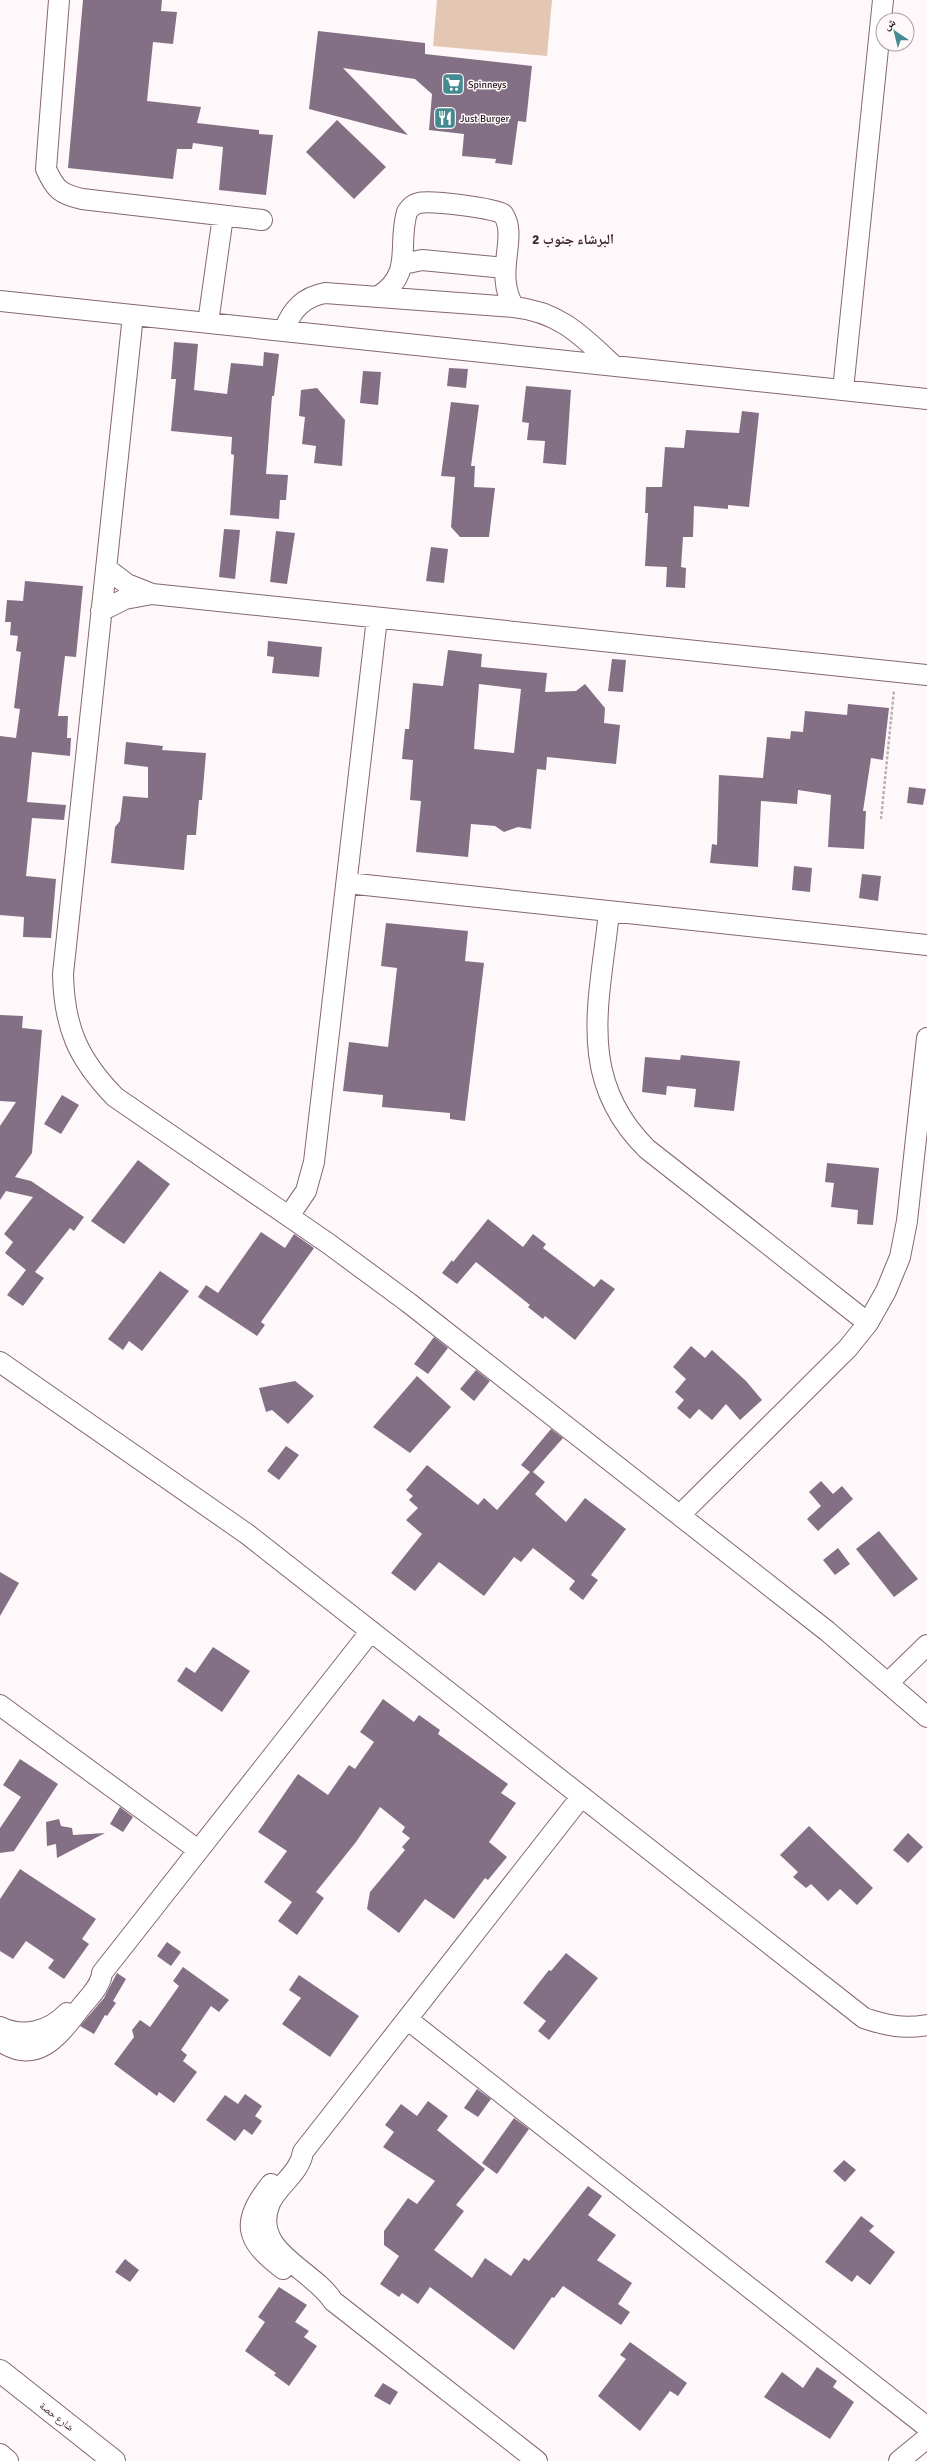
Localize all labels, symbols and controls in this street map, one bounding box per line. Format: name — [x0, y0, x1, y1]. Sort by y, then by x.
north arrow — [875, 12, 915, 52]
text: ش — [881, 15, 899, 34]
supermarket icon: Spinneys — [440, 71, 466, 97]
place label: Spinneys — [468, 79, 507, 91]
restaurant icon: Just Burger — [432, 105, 458, 131]
place label: Just Burger — [460, 113, 509, 125]
district label: البرشاء جنوب 2 — [532, 231, 614, 248]
street label: شارع حصة — [37, 2400, 76, 2434]

